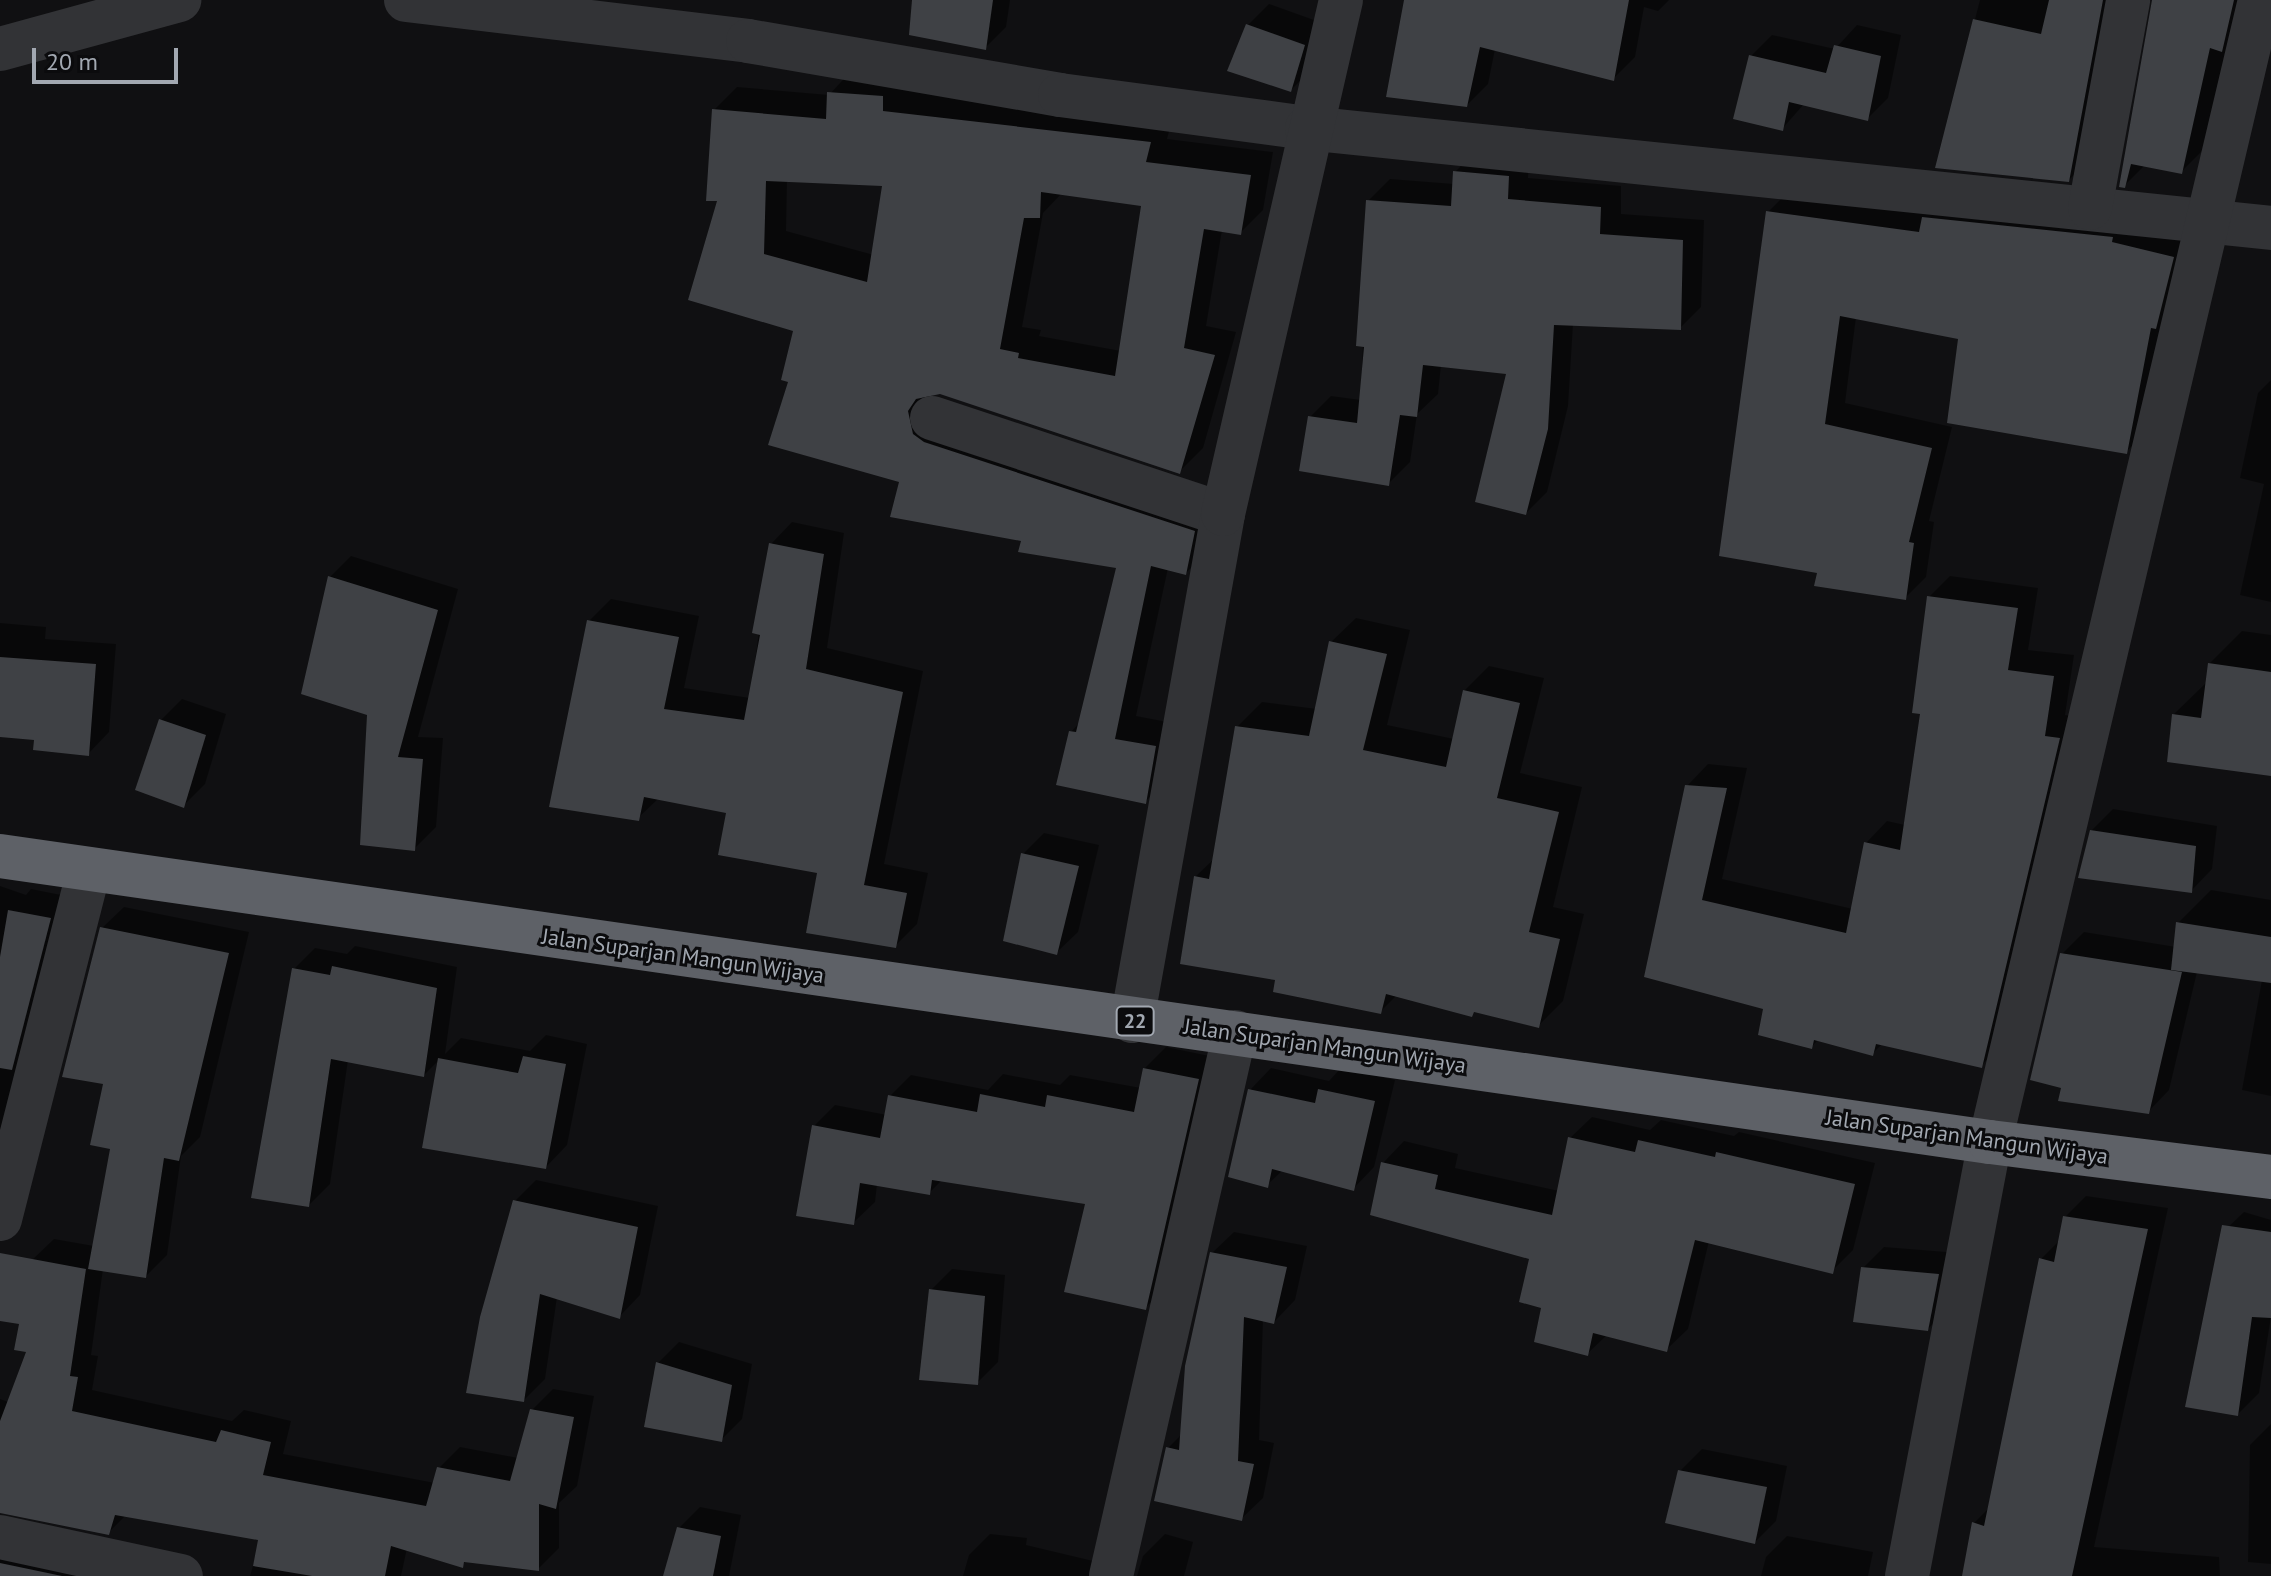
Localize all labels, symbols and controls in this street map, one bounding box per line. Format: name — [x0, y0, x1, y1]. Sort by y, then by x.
scale bar — [36, 32, 182, 82]
text: 20 m — [46, 46, 98, 77]
street label: Jalan Suparjan Mangun Wijaya — [540, 923, 826, 989]
road number: 22 — [1115, 1005, 1155, 1037]
street label: Jalan Suparjan Mangun Wijaya — [1182, 1013, 1468, 1079]
street label: Jalan Suparjan Mangun Wijaya — [1824, 1104, 2110, 1170]

